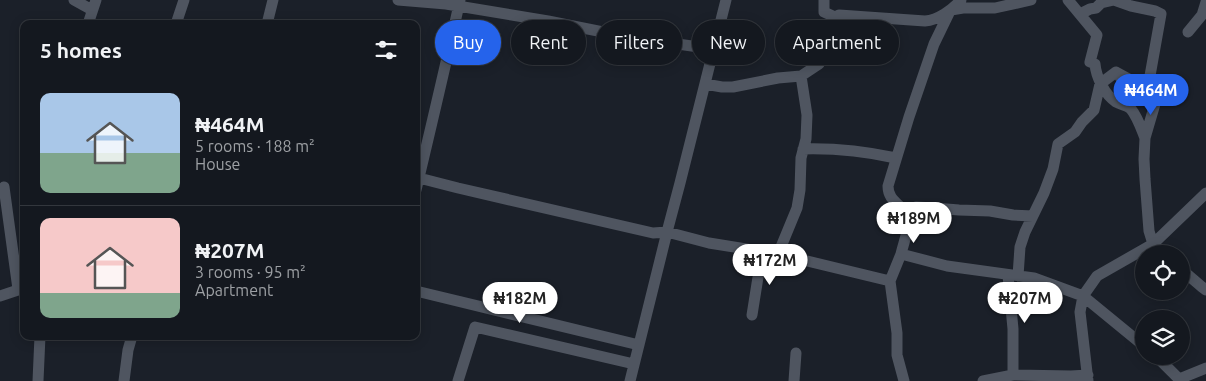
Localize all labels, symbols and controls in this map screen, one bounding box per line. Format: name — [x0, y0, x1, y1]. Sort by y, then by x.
chip: Buy — [435, 20, 501, 65]
chip: Rent — [511, 20, 586, 65]
chip: Filters — [596, 20, 682, 65]
chip: New — [692, 20, 765, 65]
chip: Apartment — [775, 20, 899, 65]
icon: filters — [372, 36, 400, 64]
text: 5 homes — [40, 38, 122, 62]
pin: ₦464M — [1116, 74, 1186, 116]
text: ₦464M — [1125, 81, 1177, 99]
text: ₦464M — [195, 112, 264, 136]
icon: home — [80, 113, 140, 173]
text: 5 rooms · 188 m² — [195, 137, 315, 155]
text: House — [195, 155, 240, 173]
pin: ₦189M — [879, 202, 949, 244]
text: ₦189M — [888, 209, 940, 227]
icon: home — [80, 238, 140, 298]
text: ₦207M — [195, 238, 264, 262]
pin: ₦172M — [735, 244, 805, 286]
map controls — [1135, 245, 1190, 365]
button: locate — [1135, 245, 1190, 300]
text: ₦172M — [744, 251, 796, 269]
text: 3 rooms · 95 m² — [195, 263, 306, 281]
text: Apartment — [195, 281, 273, 299]
pin: ₦182M — [485, 282, 555, 324]
pin: ₦207M — [990, 282, 1060, 324]
text: ₦182M — [494, 289, 546, 307]
text: ₦207M — [999, 289, 1051, 307]
button: layers — [1135, 310, 1190, 365]

